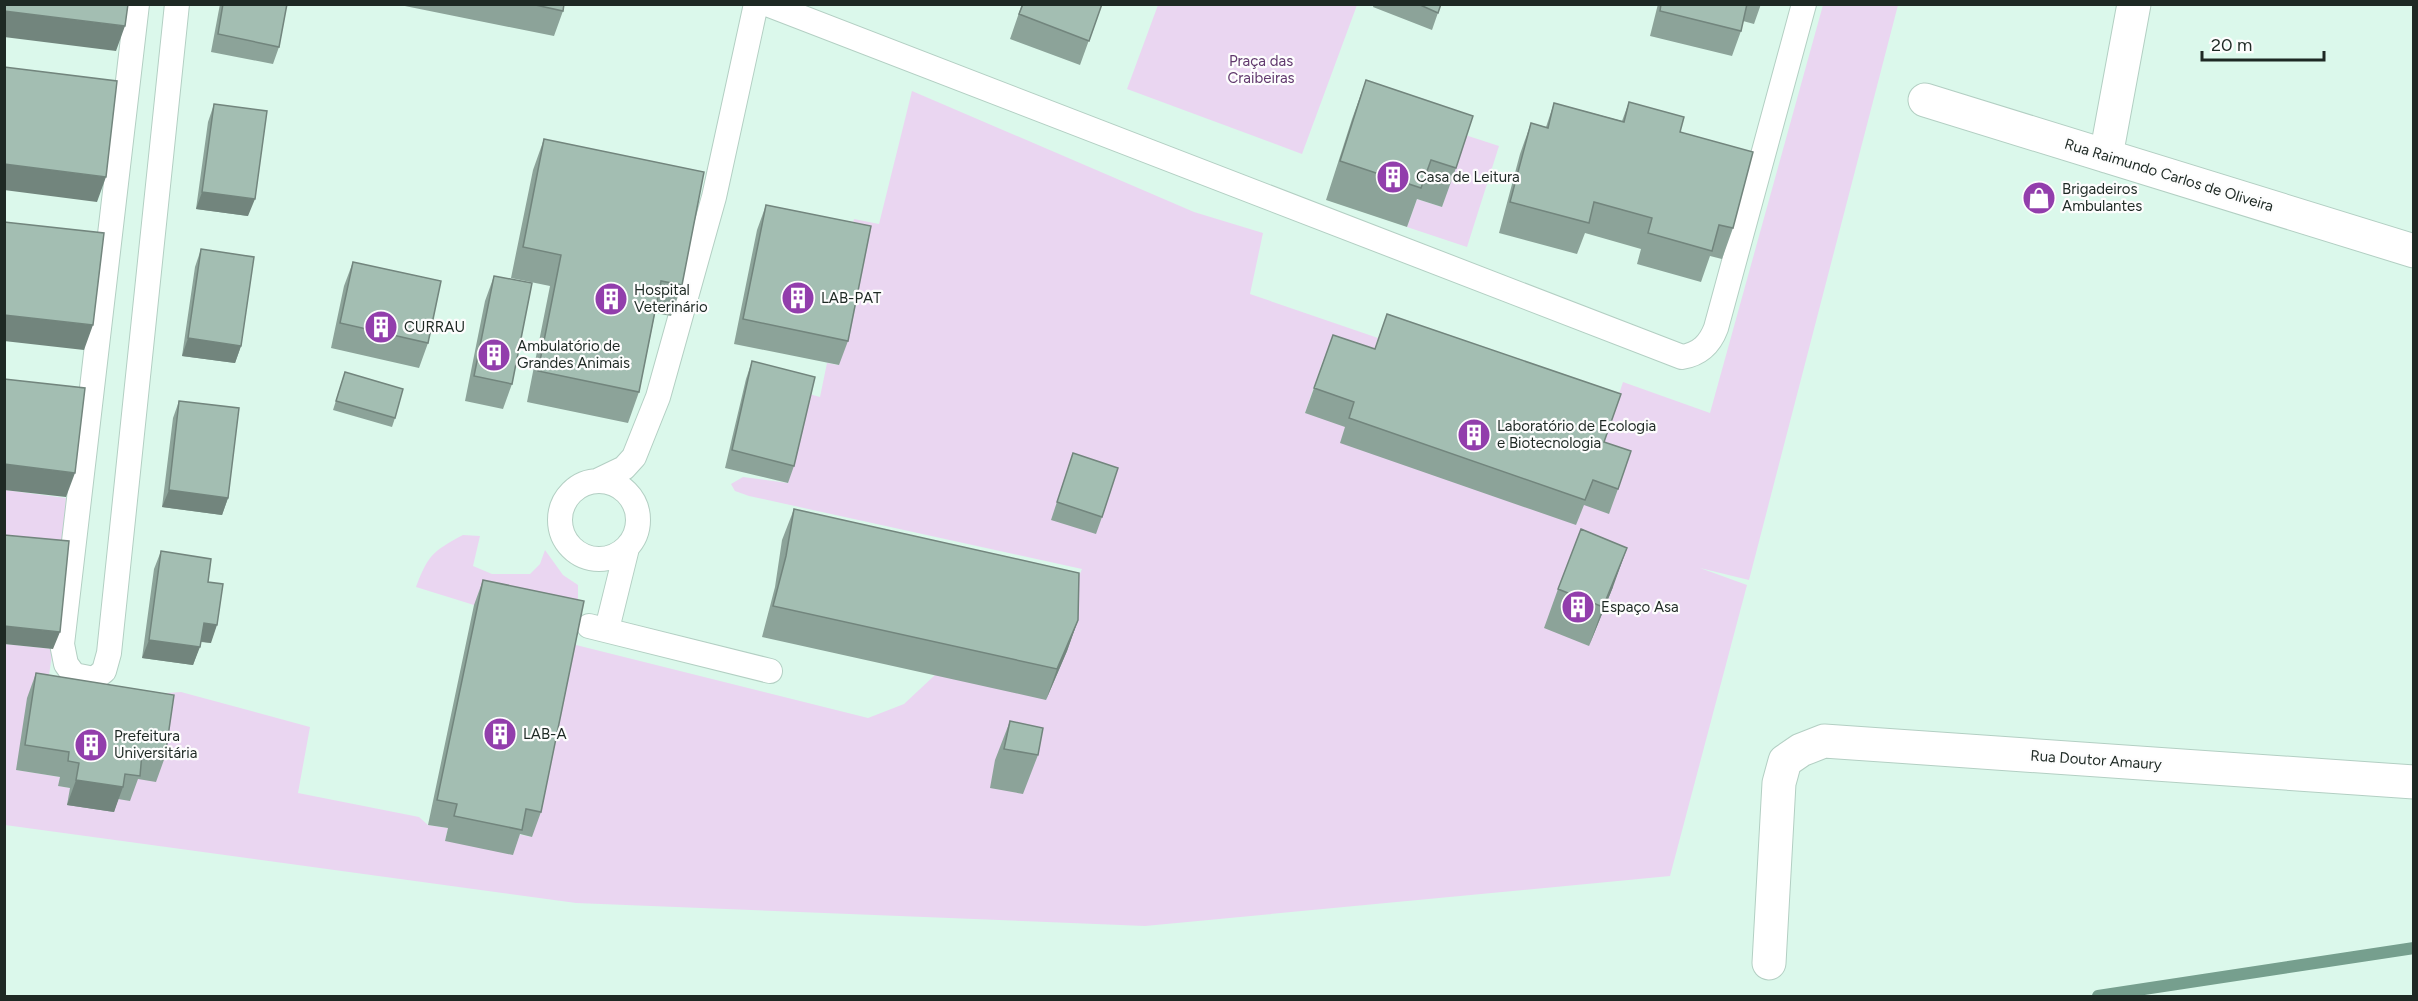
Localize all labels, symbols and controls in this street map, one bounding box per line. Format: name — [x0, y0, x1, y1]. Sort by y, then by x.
scale bar — [2202, 24, 2324, 62]
text: 20 m — [2211, 34, 2252, 56]
park label: Praça das Craibeiras — [1227, 52, 1295, 87]
street label: Rua Raimundo Carlos de Oliveira — [2062, 135, 2276, 215]
building icon: Casa de Leitura — [1375, 159, 1411, 195]
place label: Casa de Leitura — [1416, 168, 1520, 186]
shop icon: Brigadeiros Ambulantes — [2021, 180, 2057, 216]
place label: Brigadeiros Ambulantes — [2062, 180, 2142, 215]
building icon: LAB-PAT — [780, 280, 816, 316]
building icon: Hospital Veterinário — [593, 281, 629, 317]
place label: Hospital Veterinário — [634, 281, 708, 316]
place label: LAB-PAT — [821, 289, 882, 307]
building icon: CURRAU — [363, 309, 399, 345]
place label: CURRAU — [404, 318, 465, 336]
building icon: Ambulatório de Grandes Animais — [476, 337, 512, 373]
place label: Ambulatório de Grandes Animais — [517, 337, 630, 372]
building icon: Laboratório de Ecologia e Biotecnologia — [1456, 417, 1492, 453]
place label: Laboratório de Ecologia e Biotecnologia — [1497, 417, 1656, 452]
building icon: Espaço Asa — [1560, 589, 1596, 625]
place label: Espaço Asa — [1601, 598, 1679, 616]
building icon: LAB-A — [482, 716, 518, 752]
place label: LAB-A — [523, 725, 567, 743]
building icon: Prefeitura Universitária — [73, 727, 109, 763]
place label: Prefeitura Universitária — [114, 727, 197, 762]
street label: Rua Doutor Amaury — [2030, 746, 2162, 774]

